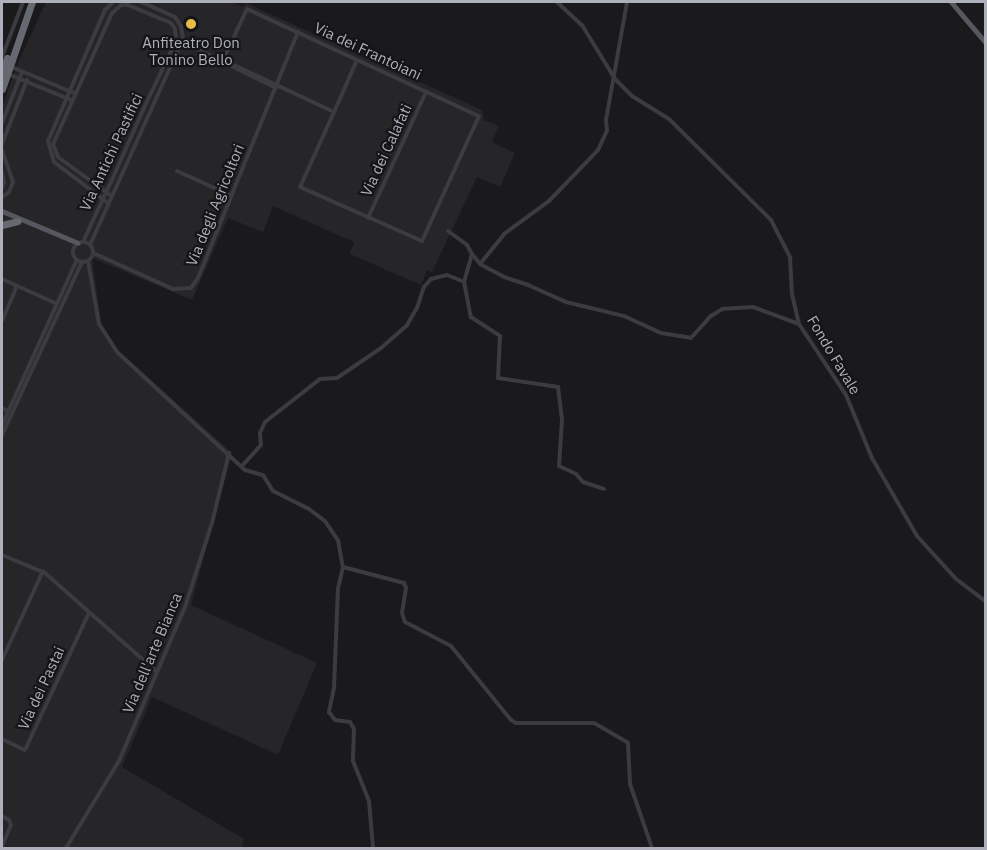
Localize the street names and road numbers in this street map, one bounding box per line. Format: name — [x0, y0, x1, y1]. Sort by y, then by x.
street label: Via dei Frantoiani — [311, 18, 425, 84]
street label: Via Antichi Pastifici — [76, 90, 146, 214]
street label: Via dei Calafati — [357, 101, 415, 199]
street label: Via degli Agricoltori — [182, 141, 248, 269]
street label: Fondo Favale — [803, 312, 865, 398]
street label: Via dell'arte Bianca — [118, 590, 186, 716]
street label: Via dei Pastai — [14, 643, 68, 733]

